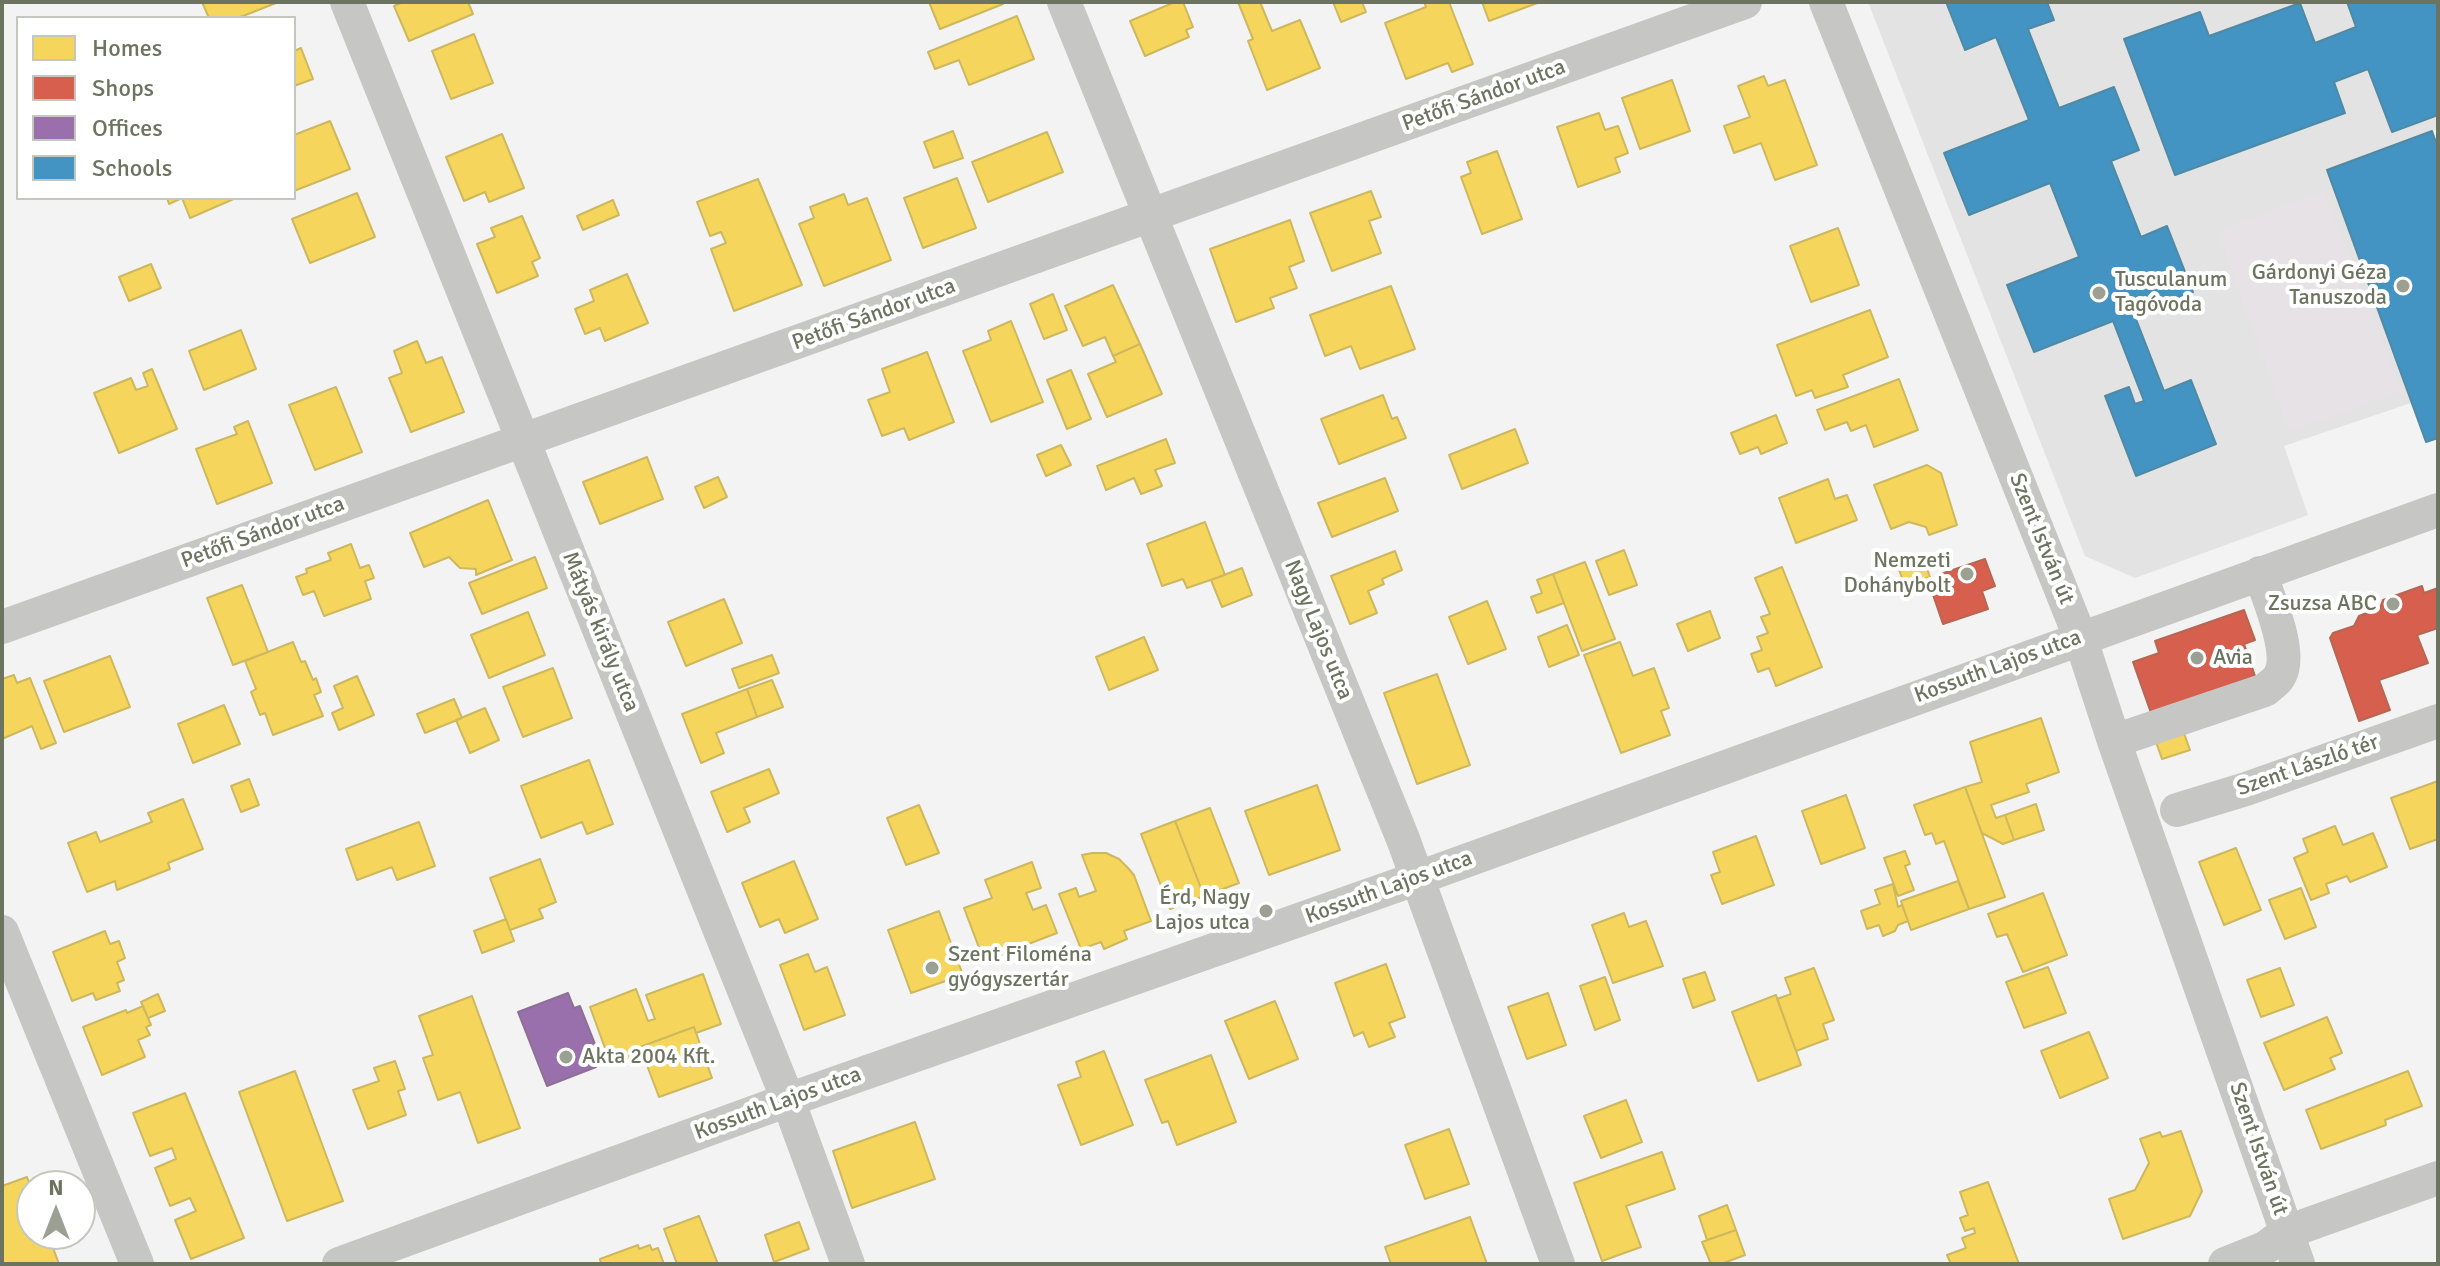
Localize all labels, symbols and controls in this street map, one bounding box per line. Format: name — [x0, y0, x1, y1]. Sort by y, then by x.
legend — [16, 16, 296, 200]
text: Homes — [92, 33, 162, 63]
street label: Petőfi Sándor utca — [1399, 54, 1569, 138]
text: Shops — [92, 73, 154, 103]
text: Offices — [92, 113, 163, 143]
text: Schools — [92, 153, 172, 183]
place label: Gárdonyi Géza Tanuszoda — [2252, 260, 2387, 312]
place label: Tusculanum Tagóvoda — [2115, 267, 2227, 318]
street label: Petőfi Sándor utca — [789, 273, 959, 357]
marker: Gárdonyi Géza Tanuszoda — [2394, 277, 2412, 295]
marker: Tusculanum Tagóvoda — [2090, 284, 2108, 302]
street label: Szent István út — [2003, 470, 2079, 608]
street label: Petőfi Sándor utca — [178, 491, 348, 575]
street label: Mátyás király utca — [556, 548, 644, 716]
place label: Nemzeti Dohánybolt — [1843, 548, 1951, 600]
street label: Nagy Lajos utca — [1278, 556, 1358, 704]
marker: Nemzeti Dohánybolt — [1958, 565, 1976, 583]
place label: Zsuzsa ABC — [2268, 591, 2377, 617]
marker: Zsuzsa ABC — [2384, 595, 2402, 613]
street label: Kossuth Lajos utca — [1911, 625, 2085, 709]
place label: Avia — [2213, 645, 2253, 671]
marker: Avia — [2188, 649, 2206, 667]
street label: Szent László tér — [2234, 729, 2382, 803]
street label: Kossuth Lajos utca — [1302, 846, 1476, 930]
place label: Érd, Nagy Lajos utca — [1154, 885, 1250, 936]
marker: Érd, Nagy Lajos utca — [1257, 902, 1275, 920]
place label: Szent Filoména gyógyszertár — [948, 942, 1092, 994]
marker: Szent Filoména gyógyszertár — [923, 959, 941, 977]
place label: Akta 2004 Kft. — [582, 1044, 716, 1070]
marker: Akta 2004 Kft. — [557, 1048, 575, 1066]
street label: Kossuth Lajos utca — [691, 1062, 865, 1146]
street label: Szent István út — [2223, 1079, 2293, 1219]
north arrow — [16, 1170, 96, 1250]
text: N — [48, 1174, 64, 1201]

